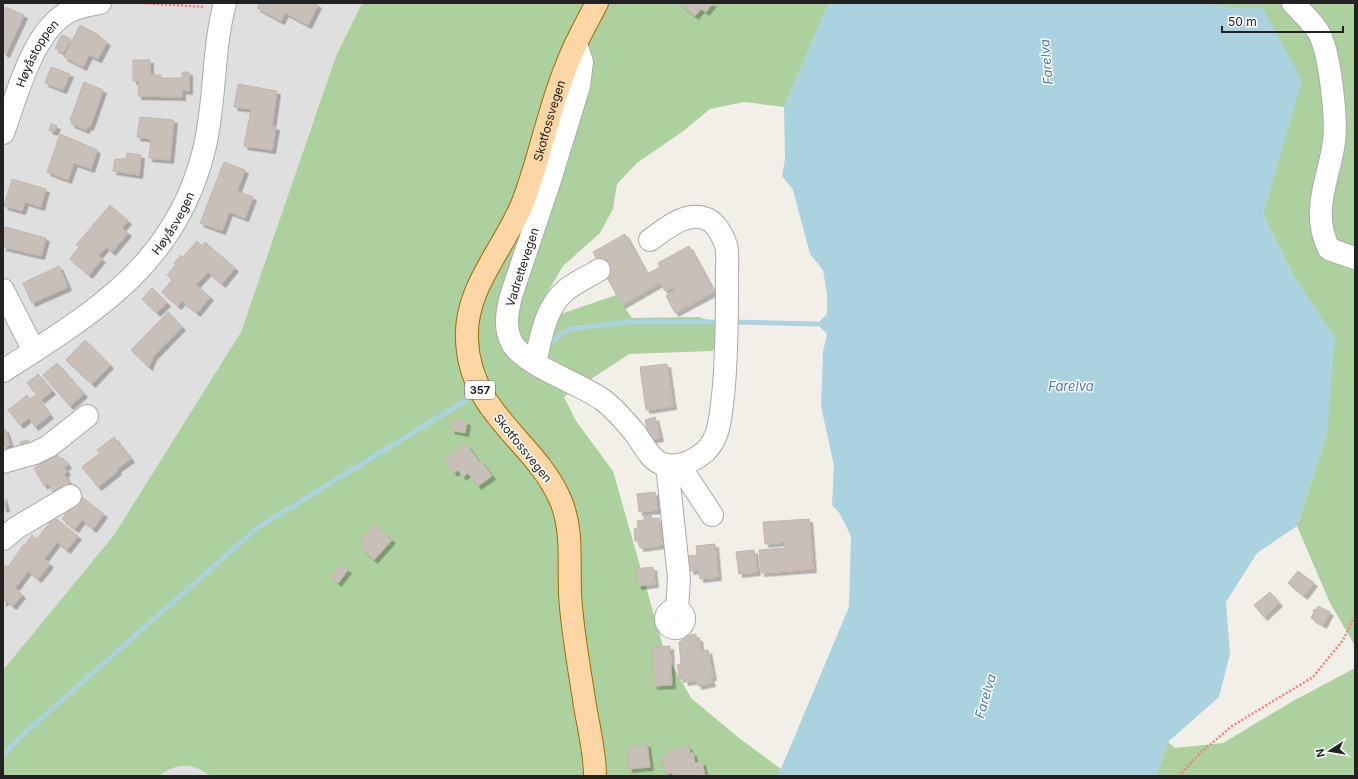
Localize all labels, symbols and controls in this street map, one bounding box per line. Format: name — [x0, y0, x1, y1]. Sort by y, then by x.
scale bar — [1222, 8, 1343, 34]
text: 50 m — [1228, 14, 1257, 29]
street label: Høyåstoppen — [12, 16, 61, 89]
water label: Farelva — [1036, 39, 1056, 85]
street label: Skotfossvegen — [529, 78, 568, 163]
street label: Høyåsvegen — [148, 189, 197, 257]
street label: Vadrettevegen — [502, 226, 542, 308]
water label: Farelva — [1048, 378, 1094, 394]
road number: 357 — [465, 381, 495, 399]
street label: Skotfossvegen — [491, 411, 555, 485]
water label: Farelva — [971, 672, 999, 720]
north arrow — [1310, 731, 1350, 771]
text: N — [1312, 748, 1328, 759]

